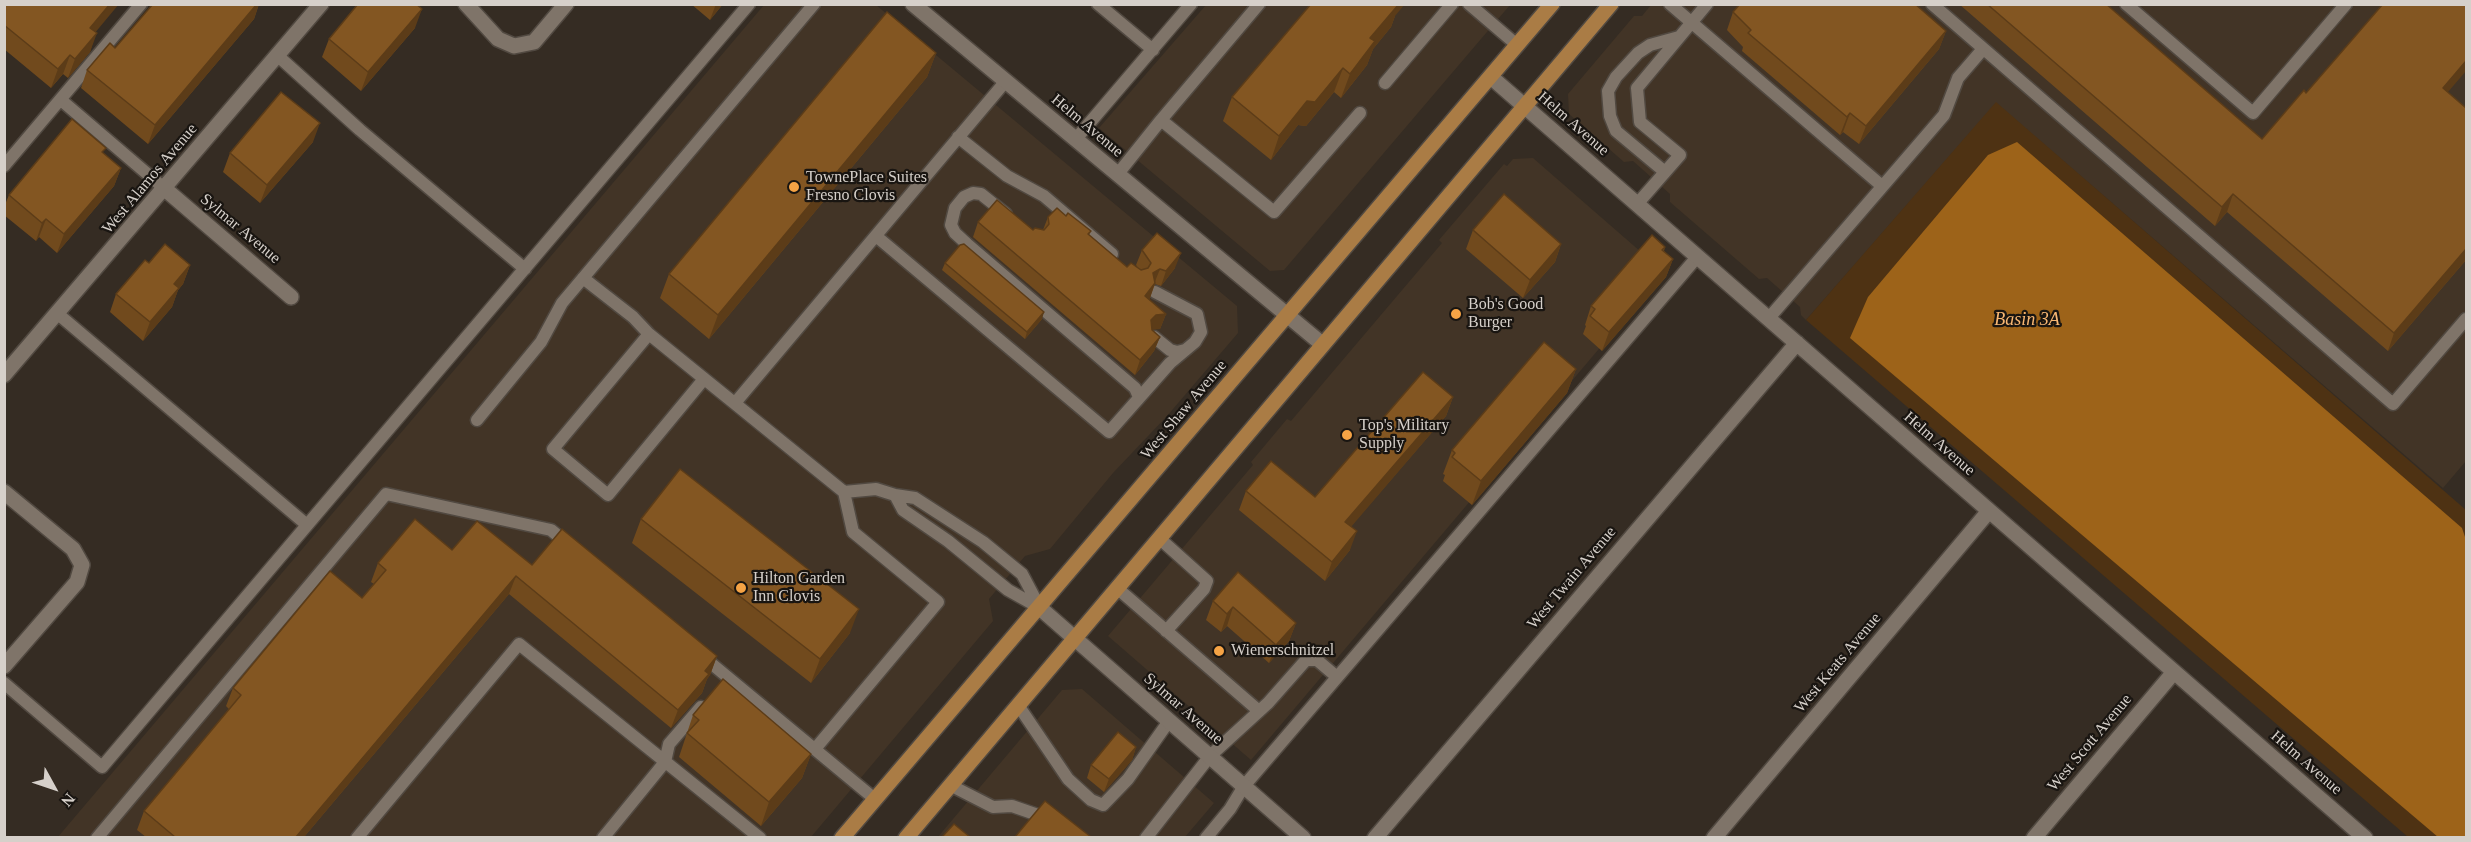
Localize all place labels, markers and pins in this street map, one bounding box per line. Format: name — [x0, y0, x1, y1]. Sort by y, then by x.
place label: TownePlace Suites Fresno Clovis — [806, 168, 927, 206]
marker: TownePlace Suites Fresno Clovis — [787, 180, 801, 194]
place label: Bob's Good Burger — [1468, 295, 1543, 333]
marker: Bob's Good Burger — [1449, 307, 1463, 321]
place label: Top's Military Supply — [1359, 416, 1449, 454]
marker: Top's Military Supply — [1340, 428, 1354, 442]
place label: Hilton Garden Inn Clovis — [753, 569, 845, 607]
marker: Hilton Garden Inn Clovis — [734, 581, 748, 595]
place label: Wienerschnitzel — [1231, 641, 1334, 661]
marker: Wienerschnitzel — [1212, 644, 1226, 658]

